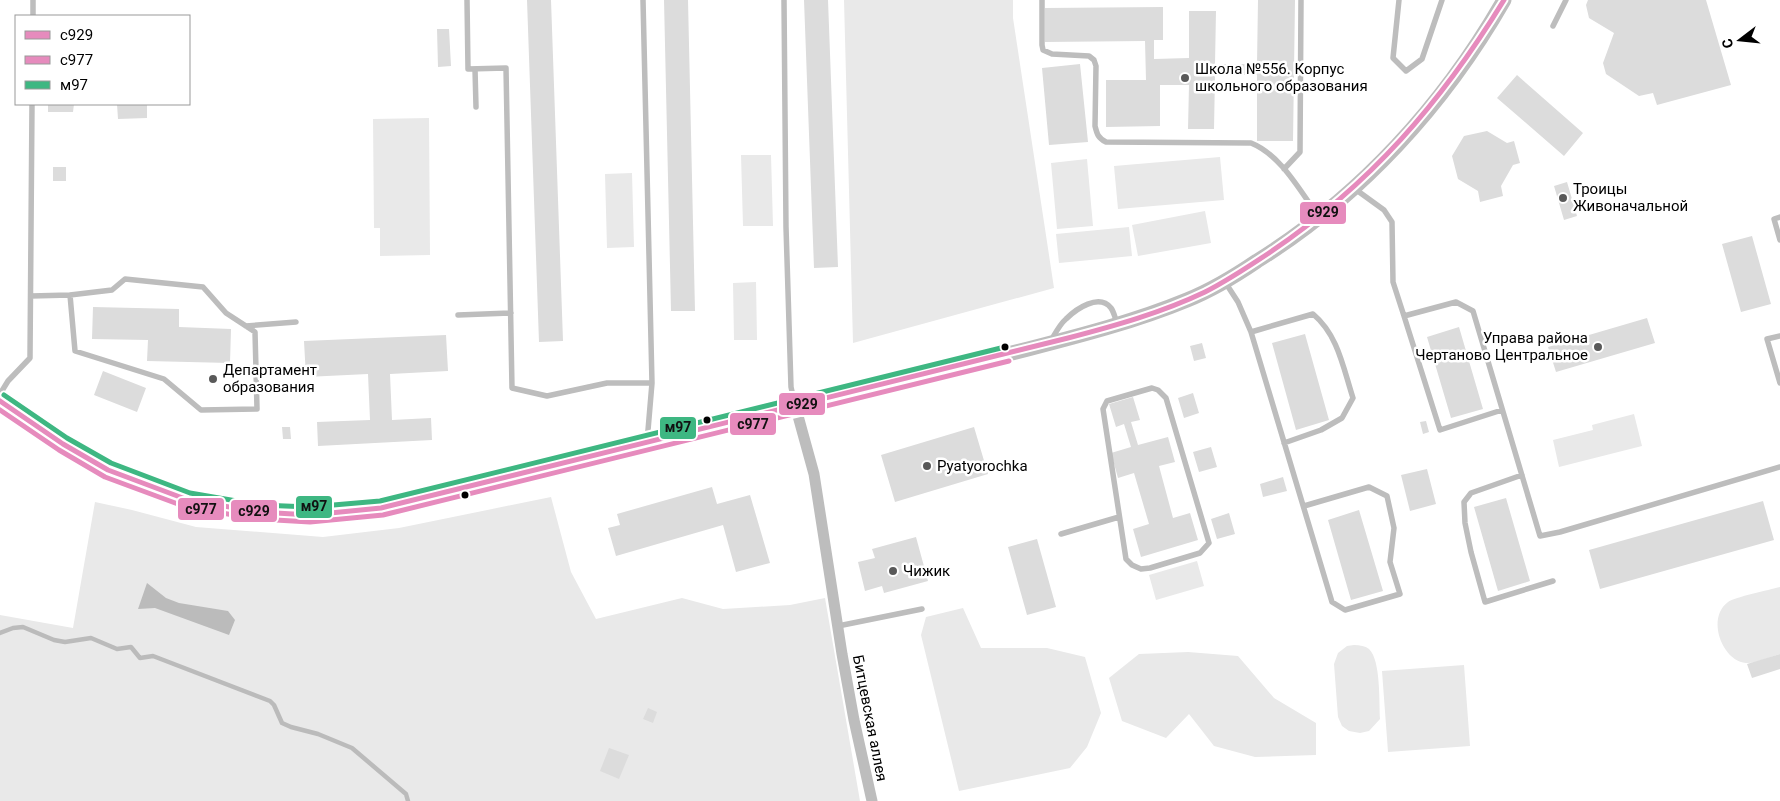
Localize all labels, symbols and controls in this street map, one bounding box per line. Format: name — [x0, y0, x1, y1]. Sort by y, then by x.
legend — [15, 15, 190, 105]
north arrow — [1715, 15, 1765, 65]
text: с929 — [60, 26, 93, 44]
text: С — [1719, 37, 1736, 50]
text: с977 — [60, 51, 93, 69]
place label: Школа №556. Корпус школьного образования — [1195, 60, 1368, 95]
marker: Школа №556. Корпус школьного образования — [1179, 72, 1191, 84]
text: м97 — [60, 76, 88, 94]
place label: Троицы Живоначальной — [1573, 180, 1688, 215]
marker: Троицы Живоначальной — [1557, 192, 1569, 204]
line badge: с929 — [1299, 201, 1347, 225]
text: с929 — [1307, 204, 1339, 220]
place label: Управа района Чертаново Центральное — [1415, 329, 1588, 364]
marker: Управа района Чертаново Центральное — [1592, 341, 1604, 353]
unlabelled marker — [1000, 342, 1010, 352]
place label: Департамент образования — [223, 361, 317, 396]
marker: Департамент образования — [207, 373, 219, 385]
line badge: с929 — [778, 392, 826, 416]
text: с929 — [786, 396, 818, 412]
line badge: с977 — [729, 412, 777, 436]
unlabelled marker — [702, 415, 712, 425]
line badge: м97 — [659, 416, 697, 440]
text: с977 — [737, 416, 769, 432]
text: м97 — [665, 419, 691, 435]
place label: Pyatyorochka — [937, 457, 1028, 475]
marker: Pyatyorochka — [921, 460, 933, 472]
unlabelled marker — [460, 490, 470, 500]
line badge: м97 — [295, 495, 333, 519]
line badge: с977 — [177, 497, 225, 521]
text: м97 — [301, 498, 327, 514]
line badge: с929 — [230, 499, 278, 523]
text: с977 — [185, 501, 217, 517]
text: с929 — [238, 503, 270, 519]
place label: Чижик — [903, 562, 950, 580]
marker: Чижик — [887, 565, 899, 577]
street label: Битцевская аллея — [849, 653, 891, 783]

